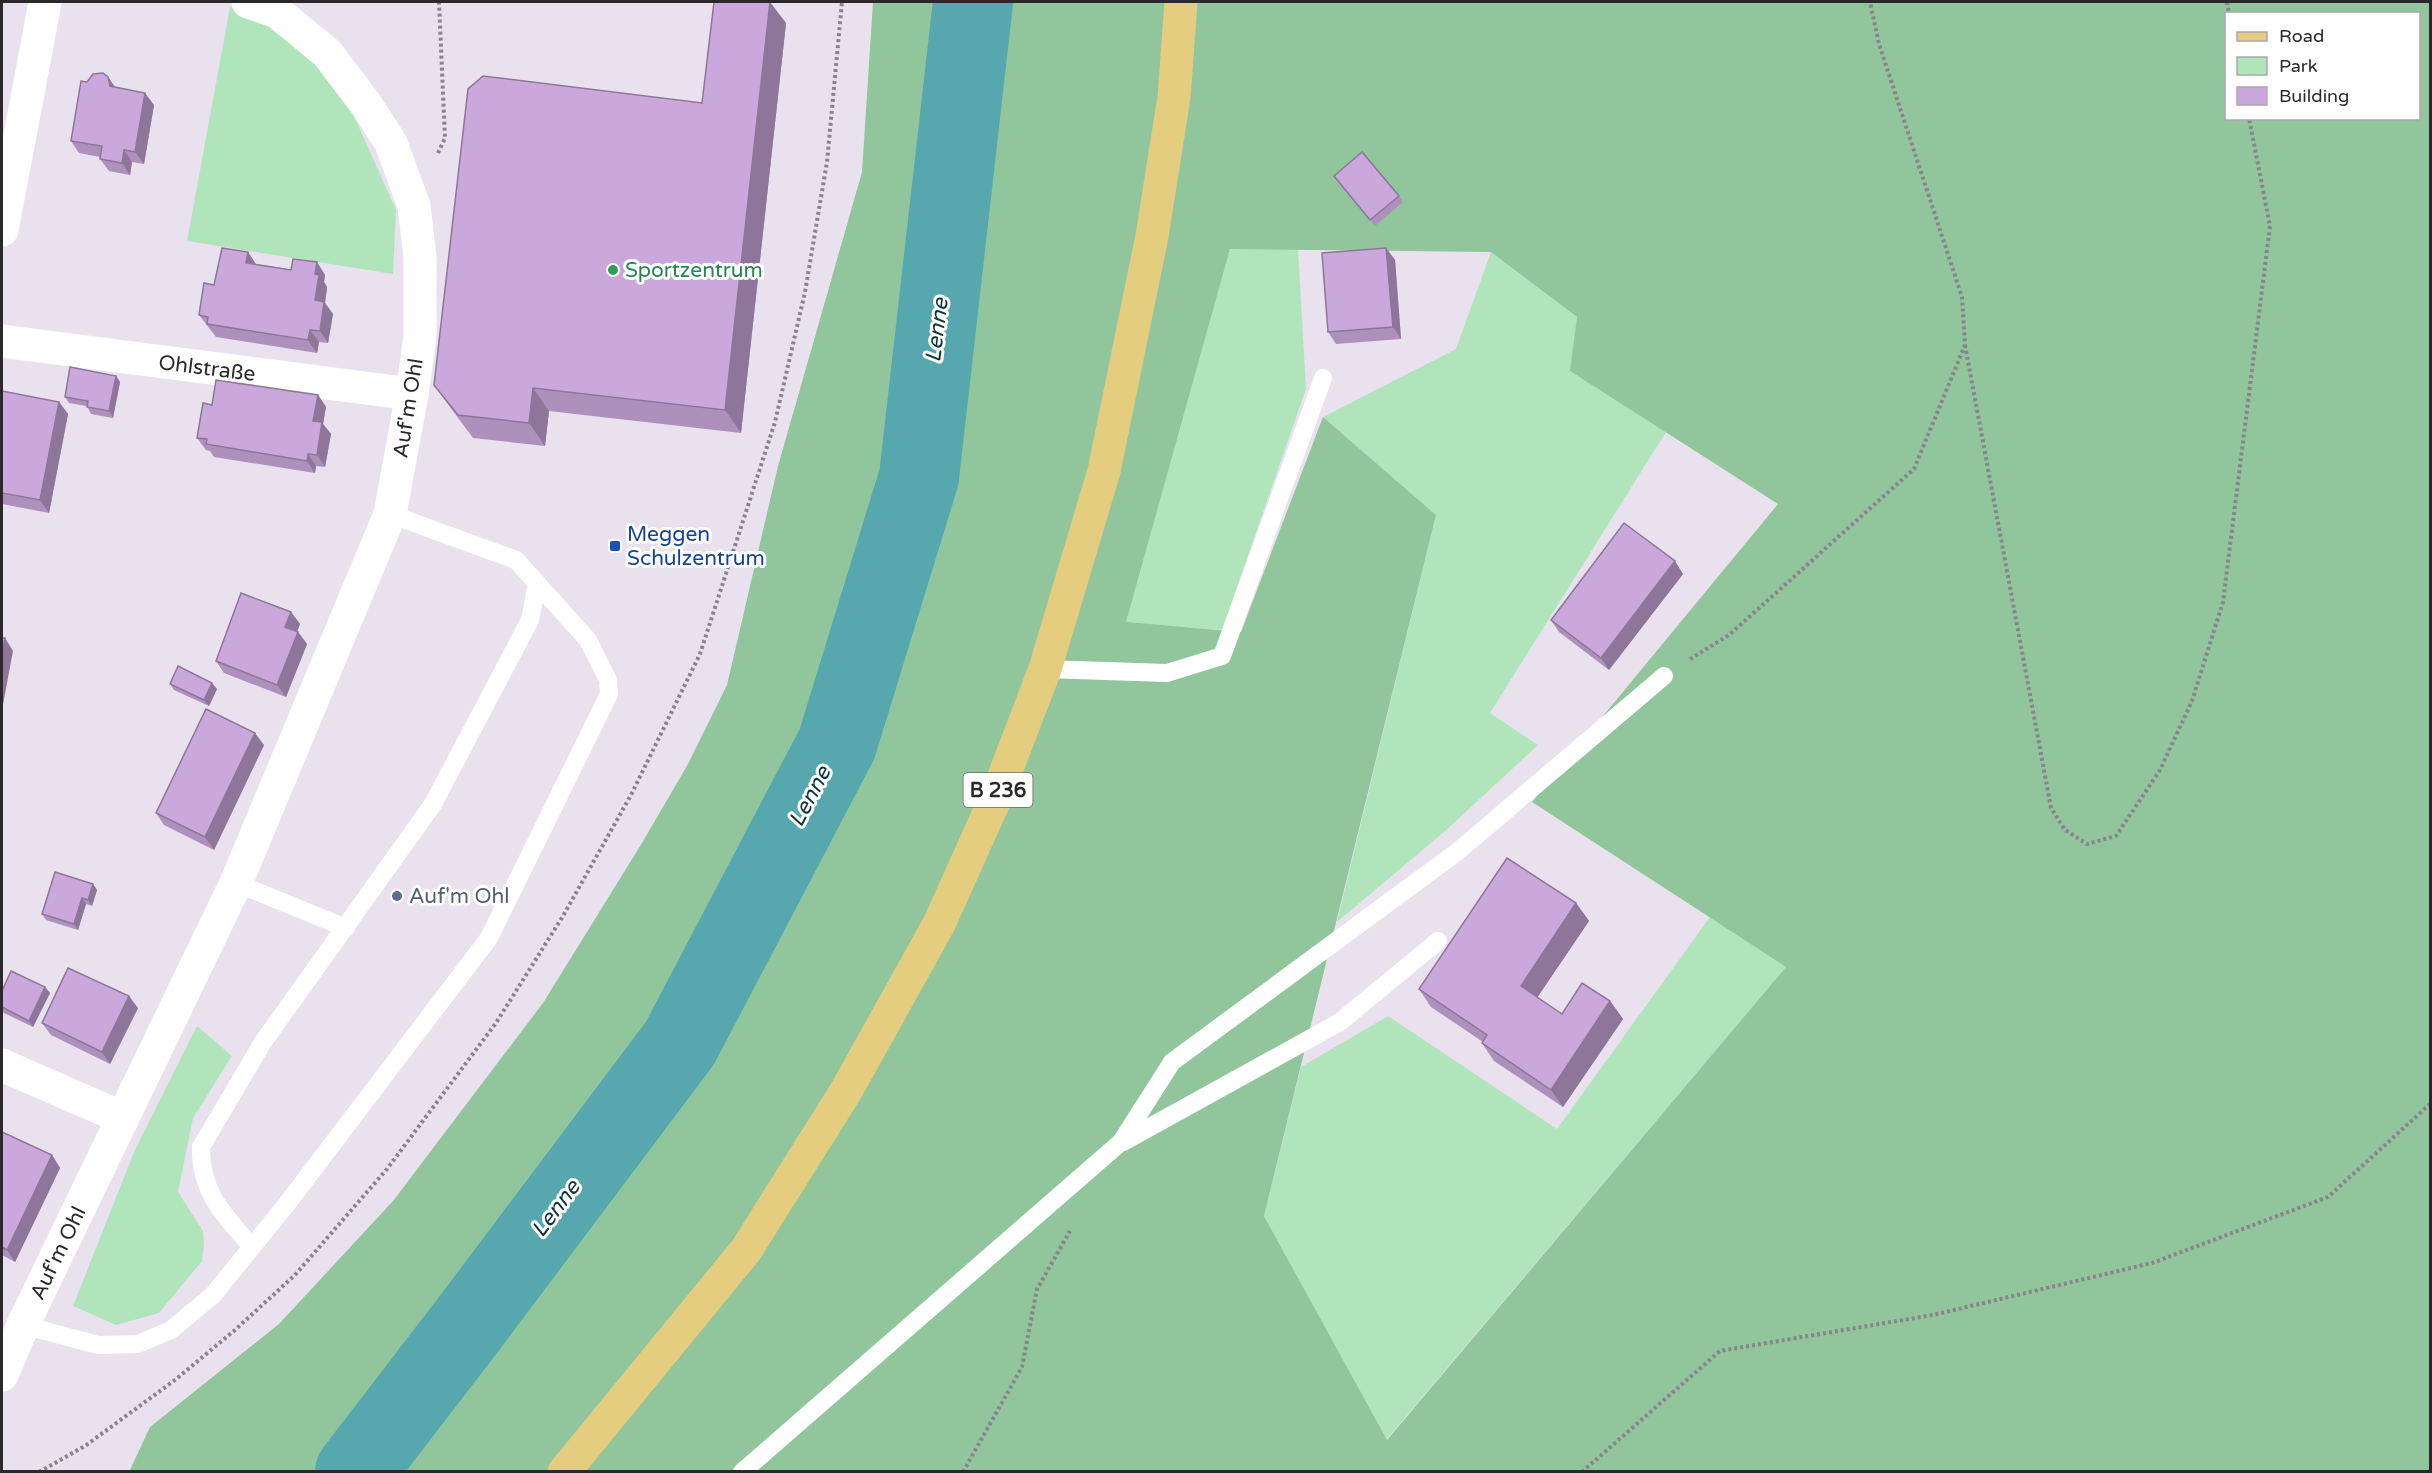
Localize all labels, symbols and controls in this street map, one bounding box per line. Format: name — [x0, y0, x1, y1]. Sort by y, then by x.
legend — [2225, 12, 2420, 120]
text: Road — [2279, 25, 2324, 47]
text: Park — [2279, 55, 2318, 77]
text: Building — [2279, 85, 2349, 107]
place label: Sportzentrum — [625, 258, 763, 283]
marker: Sportzentrum — [606, 263, 620, 277]
water label: Lenne — [920, 295, 954, 364]
street label: Ohlstraße — [157, 350, 257, 387]
street label: Auf'm Ohl — [388, 357, 429, 460]
place label: Meggen Schulzentrum — [627, 522, 765, 571]
marker: Meggen Schulzentrum — [608, 539, 622, 553]
water label: Lenne — [783, 761, 837, 831]
road number: B 236 — [964, 773, 1032, 807]
place label: Auf'm Ohl — [409, 884, 509, 909]
marker: Auf'm Ohl — [390, 889, 404, 903]
water label: Lenne — [526, 1174, 586, 1242]
street label: Auf'm Ohl — [25, 1203, 92, 1304]

